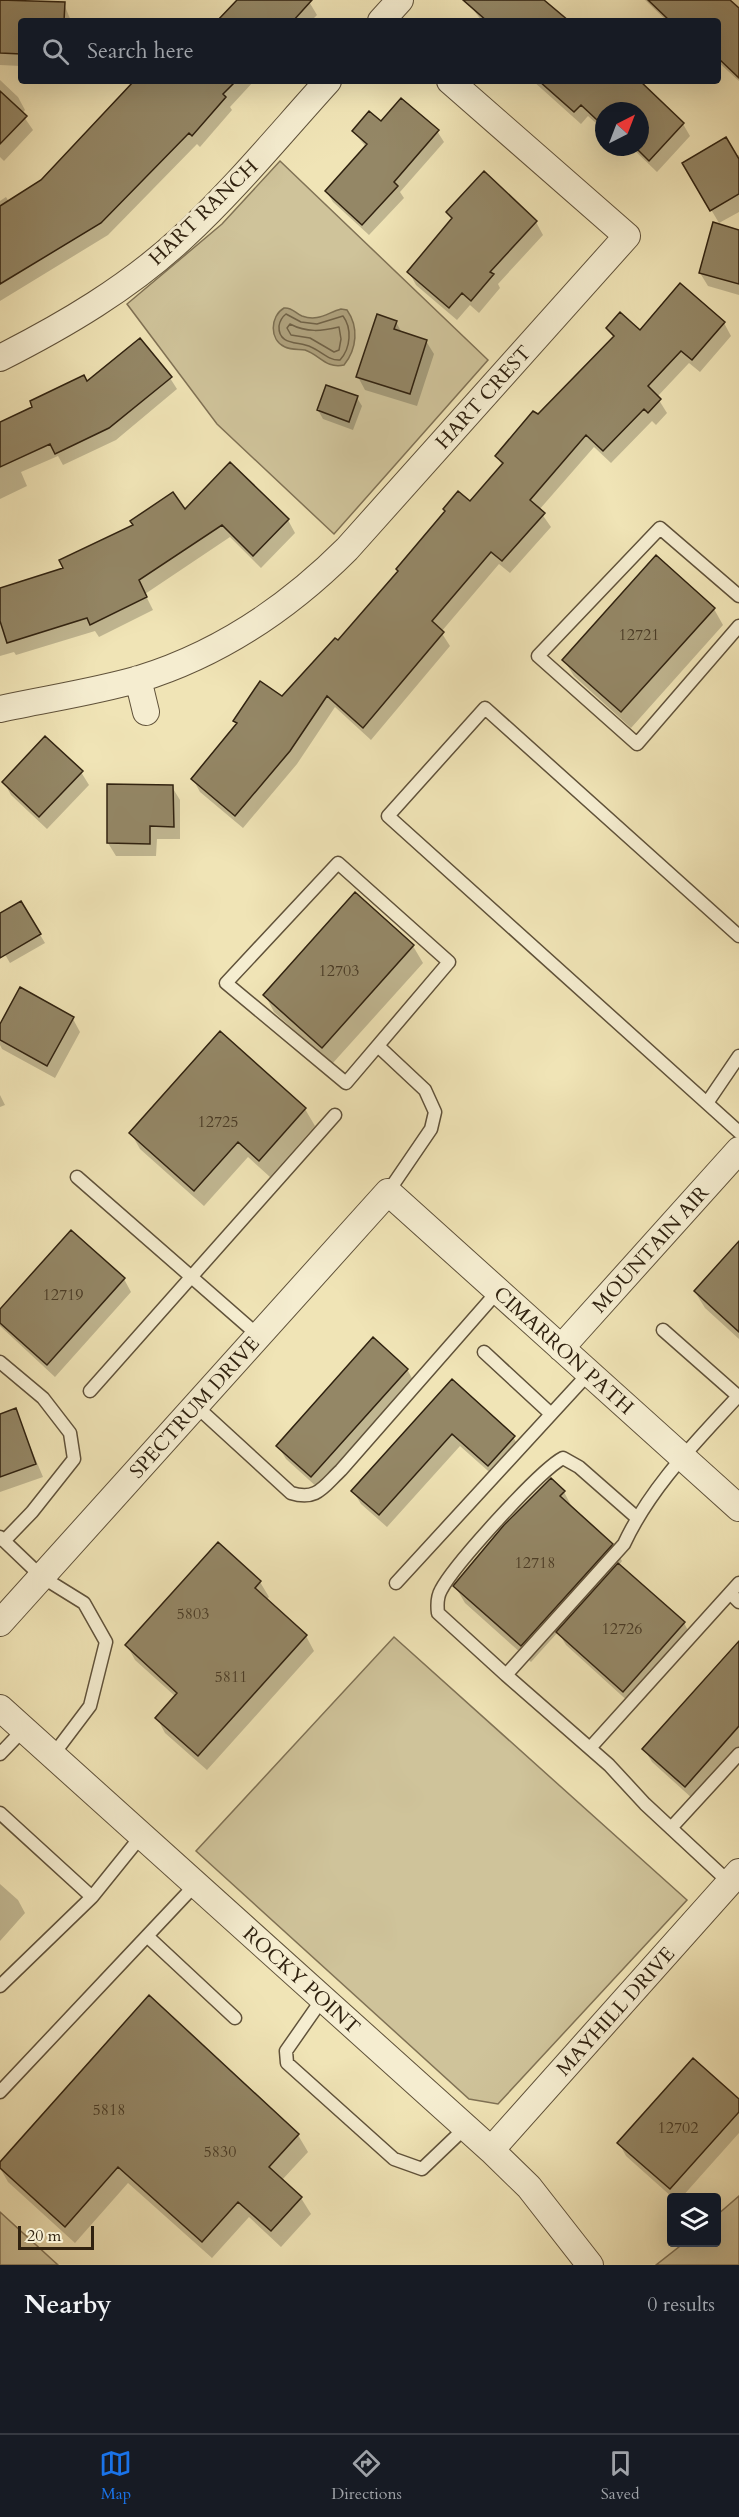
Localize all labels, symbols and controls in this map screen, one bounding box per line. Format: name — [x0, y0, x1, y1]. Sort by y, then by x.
search box — [18, 18, 721, 84]
icon: search — [39, 35, 72, 68]
text: Search here — [87, 36, 194, 66]
north arrow — [595, 102, 649, 156]
street label: HART RANCH — [143, 153, 264, 271]
street label: HART CREST — [430, 339, 537, 455]
house number: 12721 — [619, 624, 659, 646]
house number: 12703 — [319, 960, 359, 982]
house number: 12725 — [198, 1111, 238, 1133]
street label: MOUNTAIN AIR — [586, 1180, 715, 1319]
street label: CIMARRON PATH — [488, 1280, 640, 1421]
house number: 12719 — [43, 1284, 83, 1306]
street label: SPECTRUM DRIVE — [123, 1330, 265, 1484]
house number: 12718 — [515, 1552, 555, 1574]
house number: 5803 — [177, 1603, 209, 1625]
house number: 12726 — [602, 1618, 642, 1640]
house number: 5811 — [215, 1666, 247, 1688]
street label: ROCKY POINT — [237, 1920, 366, 2041]
street label: MAYHILL DRIVE — [550, 1941, 681, 2082]
house number: 5818 — [93, 2099, 125, 2121]
house number: 12702 — [658, 2117, 698, 2139]
house number: 5830 — [204, 2141, 236, 2163]
map controls — [667, 2193, 721, 2247]
button: layers — [667, 2193, 721, 2247]
scale bar — [18, 2223, 94, 2250]
text: 20 m — [27, 2225, 61, 2247]
text: Nearby — [24, 2287, 112, 2322]
text: 0 results — [647, 2291, 715, 2318]
tab: Map — [99, 2447, 132, 2505]
tab: Directions — [331, 2447, 402, 2505]
tab: Saved — [601, 2447, 640, 2505]

